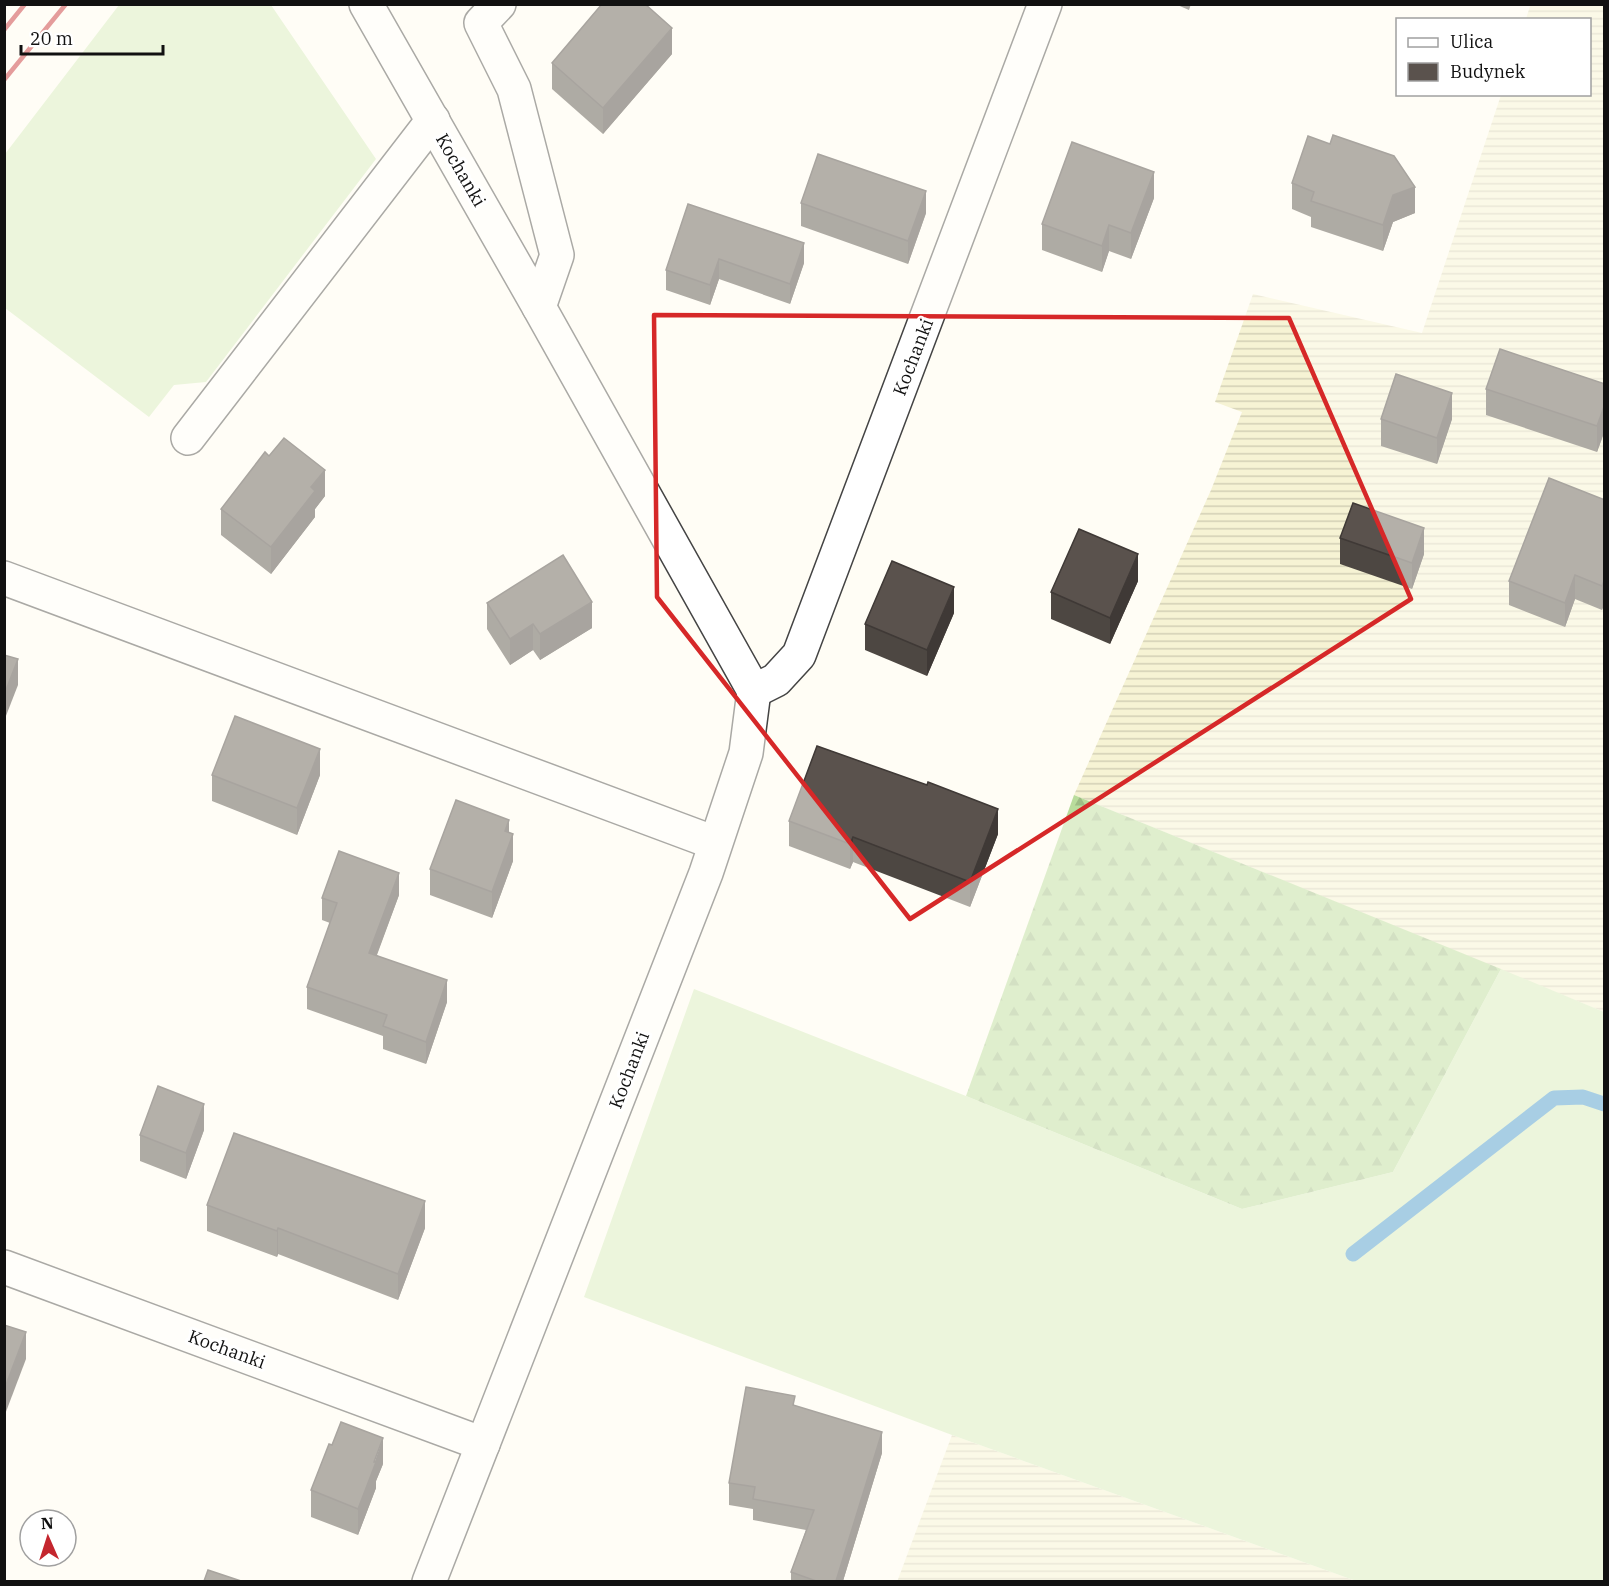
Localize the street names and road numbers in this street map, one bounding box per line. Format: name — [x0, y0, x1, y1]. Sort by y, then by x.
street label: Kochanki — [431, 129, 491, 211]
street label: Kochanki — [888, 315, 938, 399]
street label: Kochanki — [604, 1028, 654, 1112]
street label: Kochanki — [185, 1324, 269, 1374]

